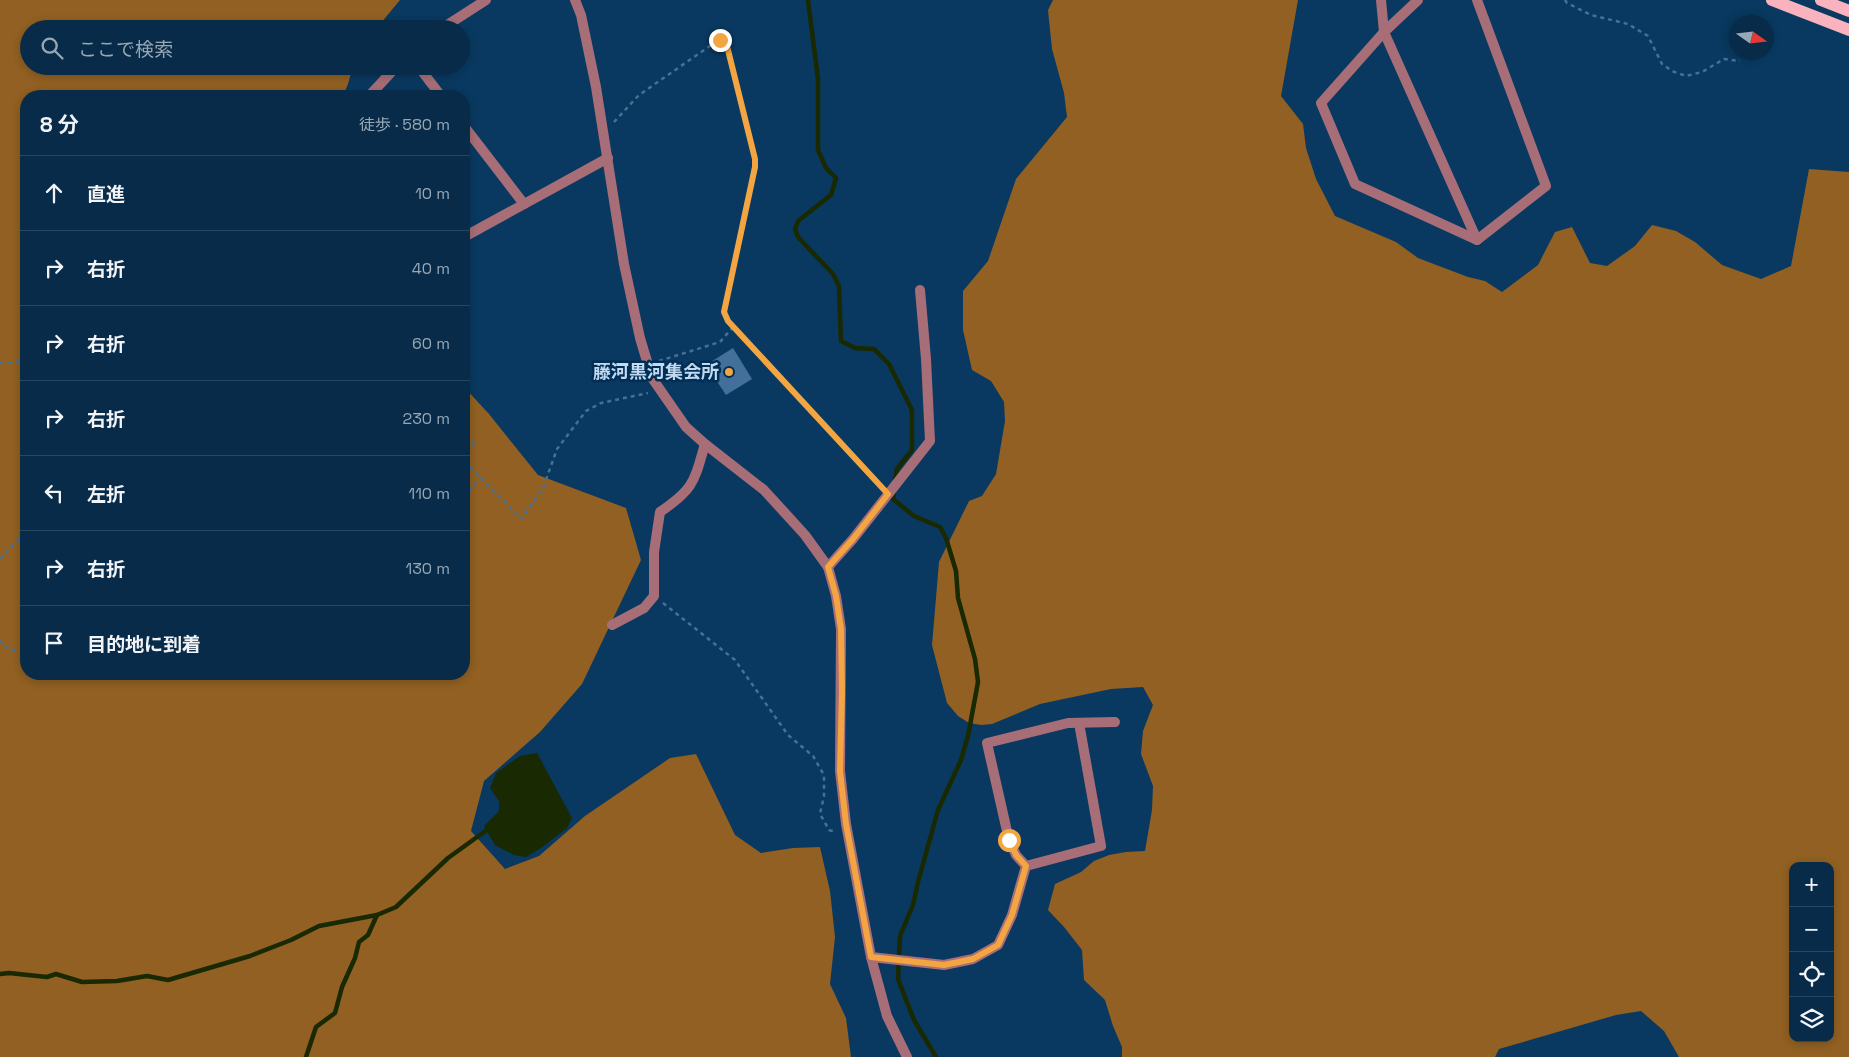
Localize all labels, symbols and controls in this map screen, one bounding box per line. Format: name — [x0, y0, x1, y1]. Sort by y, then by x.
north arrow — [1729, 15, 1774, 60]
search box — [20, 20, 470, 75]
route end — [709, 29, 732, 52]
icon: search — [38, 34, 66, 62]
text: ここで検索 — [78, 37, 173, 62]
text: 8 分 — [40, 111, 79, 138]
text: 徒歩 · 580 m — [359, 114, 450, 135]
icon: ahead — [40, 179, 68, 207]
text: 直進 — [87, 182, 125, 207]
text: 10 m — [415, 183, 450, 204]
icon: right — [40, 254, 68, 282]
text: 右折 — [87, 257, 125, 282]
text: 40 m — [412, 258, 450, 279]
icon: right — [40, 329, 68, 357]
text: 右折 — [87, 332, 125, 357]
text: 60 m — [412, 333, 450, 354]
place label: 藤河黒河集会所 — [593, 360, 719, 383]
marker: 藤河黒河集会所 — [723, 366, 735, 378]
icon: right — [40, 404, 68, 432]
text: 右折 — [87, 407, 125, 432]
text: 230 m — [403, 408, 450, 429]
icon: left — [40, 479, 68, 507]
text: 左折 — [87, 482, 125, 507]
text: 110 m — [408, 483, 450, 504]
icon: right — [40, 554, 68, 582]
text: 右折 — [87, 557, 125, 582]
text: 130 m — [406, 558, 450, 579]
icon: arrive — [40, 629, 68, 657]
text: 目的地に到着 — [87, 632, 201, 657]
route start — [998, 829, 1021, 852]
map controls — [1789, 862, 1834, 1042]
button: + — [1789, 862, 1834, 907]
button: − — [1789, 907, 1834, 952]
button: locate — [1789, 952, 1834, 997]
button: layers — [1789, 997, 1834, 1042]

